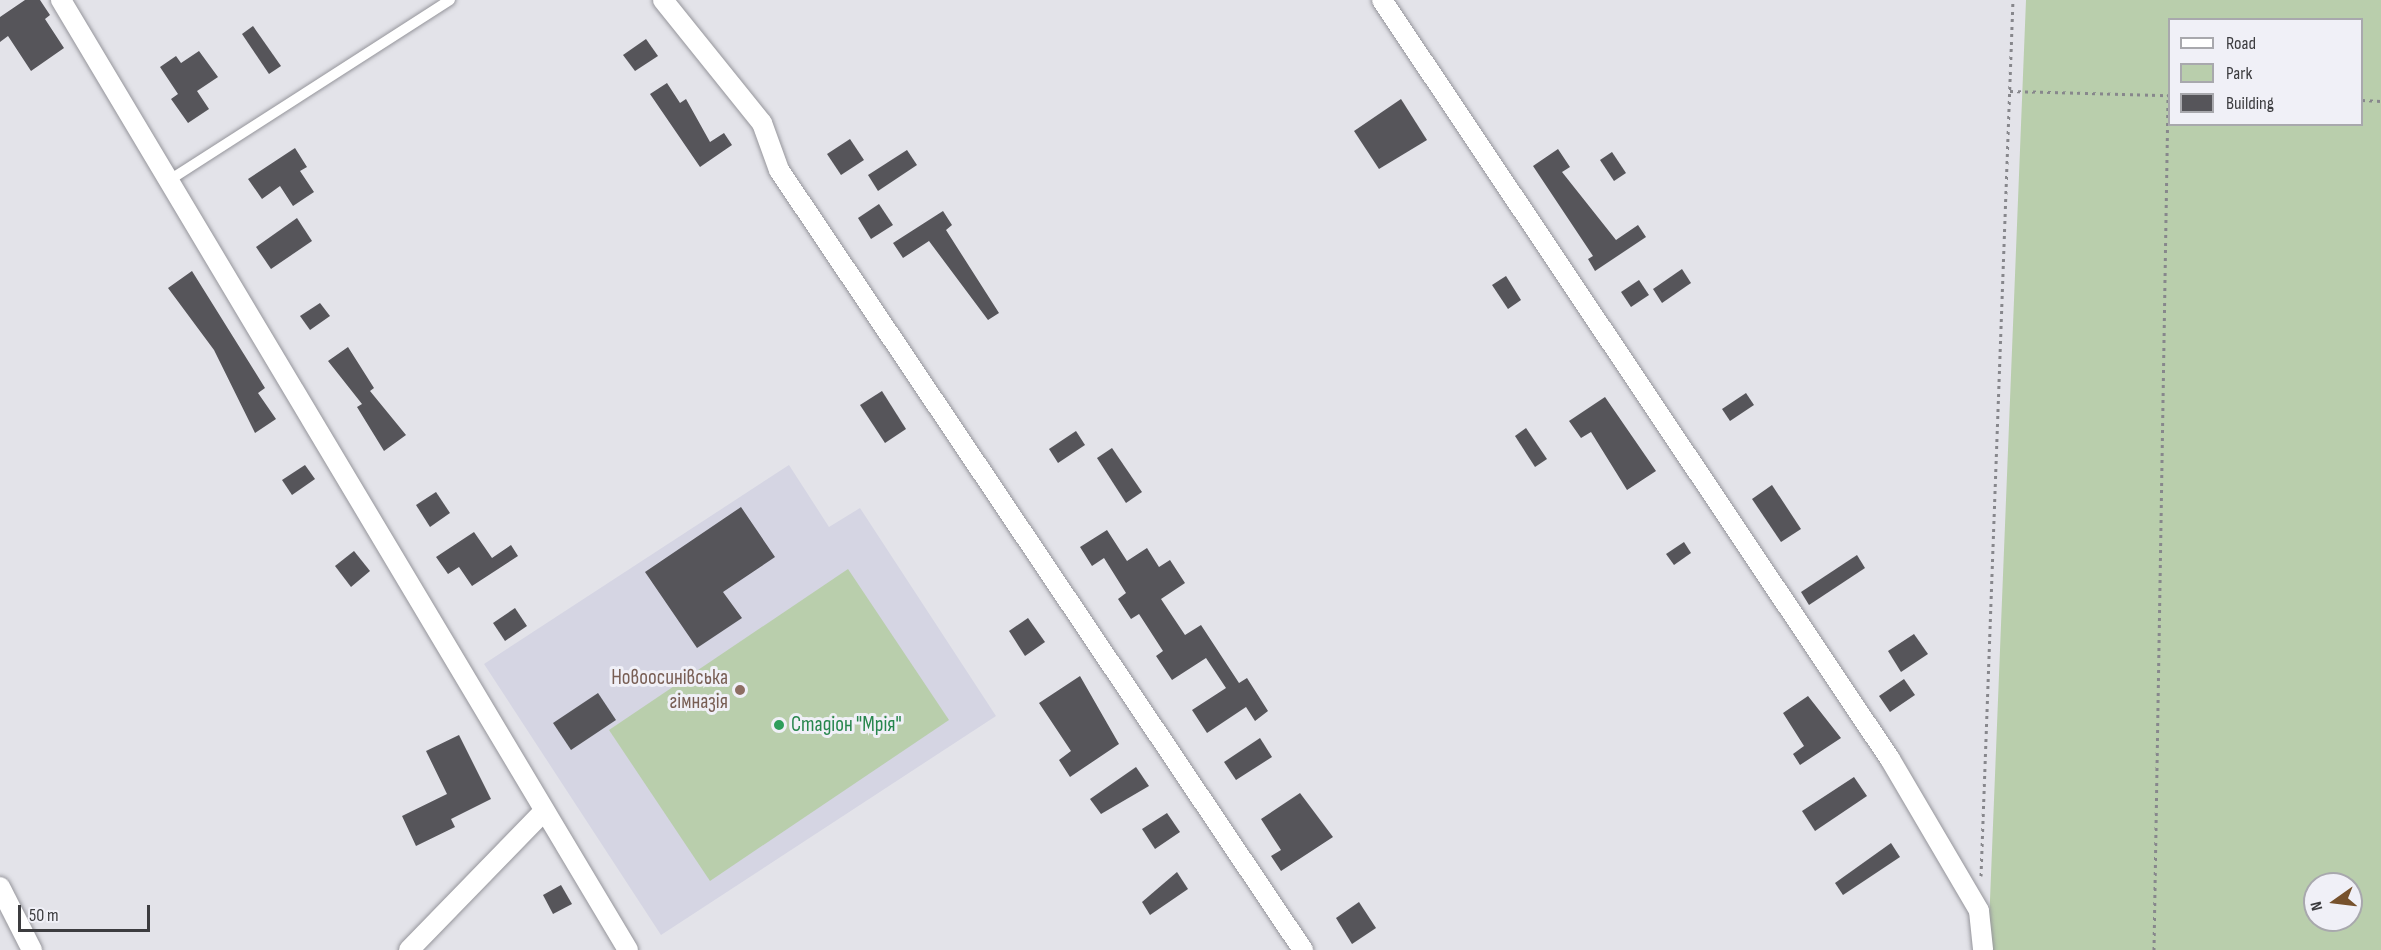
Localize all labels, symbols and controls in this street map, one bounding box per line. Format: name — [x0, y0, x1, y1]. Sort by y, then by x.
legend — [2168, 18, 2363, 126]
text: Road — [2226, 33, 2256, 54]
text: Park — [2226, 63, 2252, 84]
text: Building — [2226, 93, 2274, 114]
place label: Новоосинівська гімназія — [611, 665, 728, 715]
marker: Новоосинівська гімназія — [733, 683, 747, 697]
place label: Стадіон "Мрія" — [791, 712, 902, 738]
marker: Стадіон "Мрія" — [772, 718, 786, 732]
north arrow — [2303, 872, 2363, 932]
scale bar — [21, 893, 153, 931]
text: N — [2307, 900, 2327, 912]
text: 50 m — [29, 905, 59, 926]

